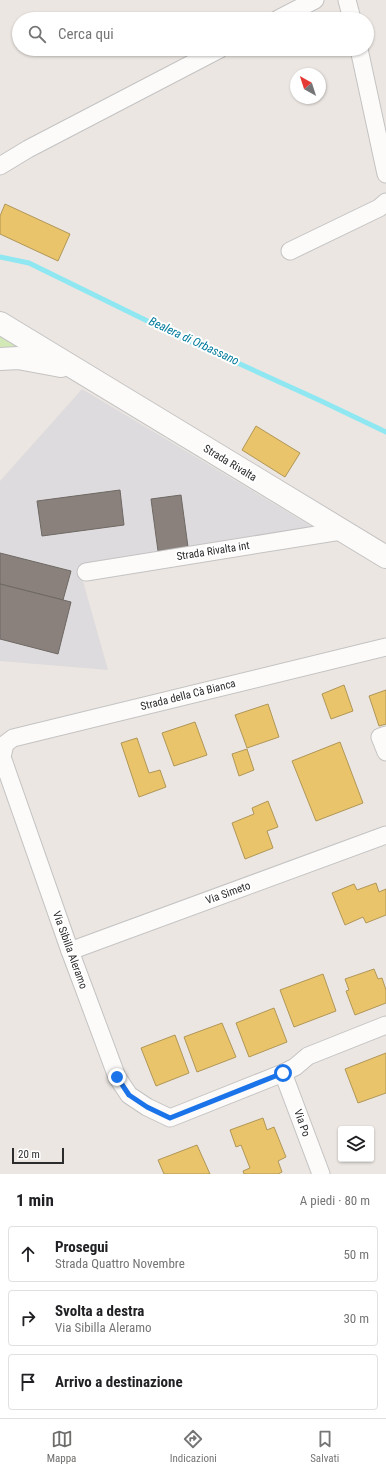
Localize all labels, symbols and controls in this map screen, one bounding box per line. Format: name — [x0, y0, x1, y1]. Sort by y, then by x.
search box — [12, 12, 374, 56]
icon: search — [26, 23, 48, 45]
text: Cerca qui — [58, 25, 114, 43]
north arrow — [290, 68, 326, 104]
water label: Bealera di Orbassano — [147, 314, 241, 368]
street label: Strada Rivalta — [201, 442, 259, 484]
street label: Strada Rivalta int — [176, 539, 250, 563]
street label: Strada della Cà Bianca — [139, 677, 237, 713]
street label: Via Simeto — [204, 879, 253, 907]
street label: Via Sibilla Aleramo — [50, 909, 90, 991]
route start — [274, 1064, 292, 1082]
route end — [108, 1068, 126, 1086]
street label: Via Po — [291, 1108, 313, 1139]
map controls — [338, 1126, 374, 1162]
button: layers — [338, 1126, 374, 1162]
scale bar — [12, 1146, 64, 1165]
text: 20 m — [18, 1148, 40, 1161]
text: 1 min — [16, 1190, 54, 1210]
text: A piedi · 80 m — [300, 1193, 370, 1208]
text: Prosegui — [55, 1238, 108, 1256]
icon: ahead — [17, 1243, 39, 1265]
text: 50 m — [343, 1247, 369, 1262]
text: Strada Quattro Novembre — [55, 1256, 185, 1271]
text: Svolta a destra — [55, 1302, 144, 1320]
icon: right — [17, 1307, 39, 1329]
text: 30 m — [343, 1311, 369, 1326]
text: Via Sibilla Aleramo — [55, 1320, 152, 1335]
icon: arrive — [17, 1371, 39, 1393]
text: Arrivo a destinazione — [55, 1373, 183, 1391]
tab: Mappa — [47, 1428, 76, 1465]
tab: Indicazioni — [170, 1428, 217, 1465]
tab: Salvati — [310, 1428, 339, 1465]

